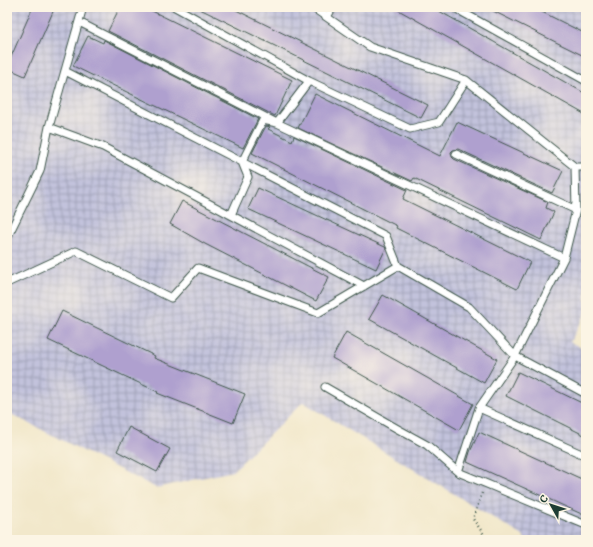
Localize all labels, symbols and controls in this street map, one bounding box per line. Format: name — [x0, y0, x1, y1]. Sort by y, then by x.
north arrow — [531, 485, 571, 525]
text: С — [536, 491, 552, 506]

